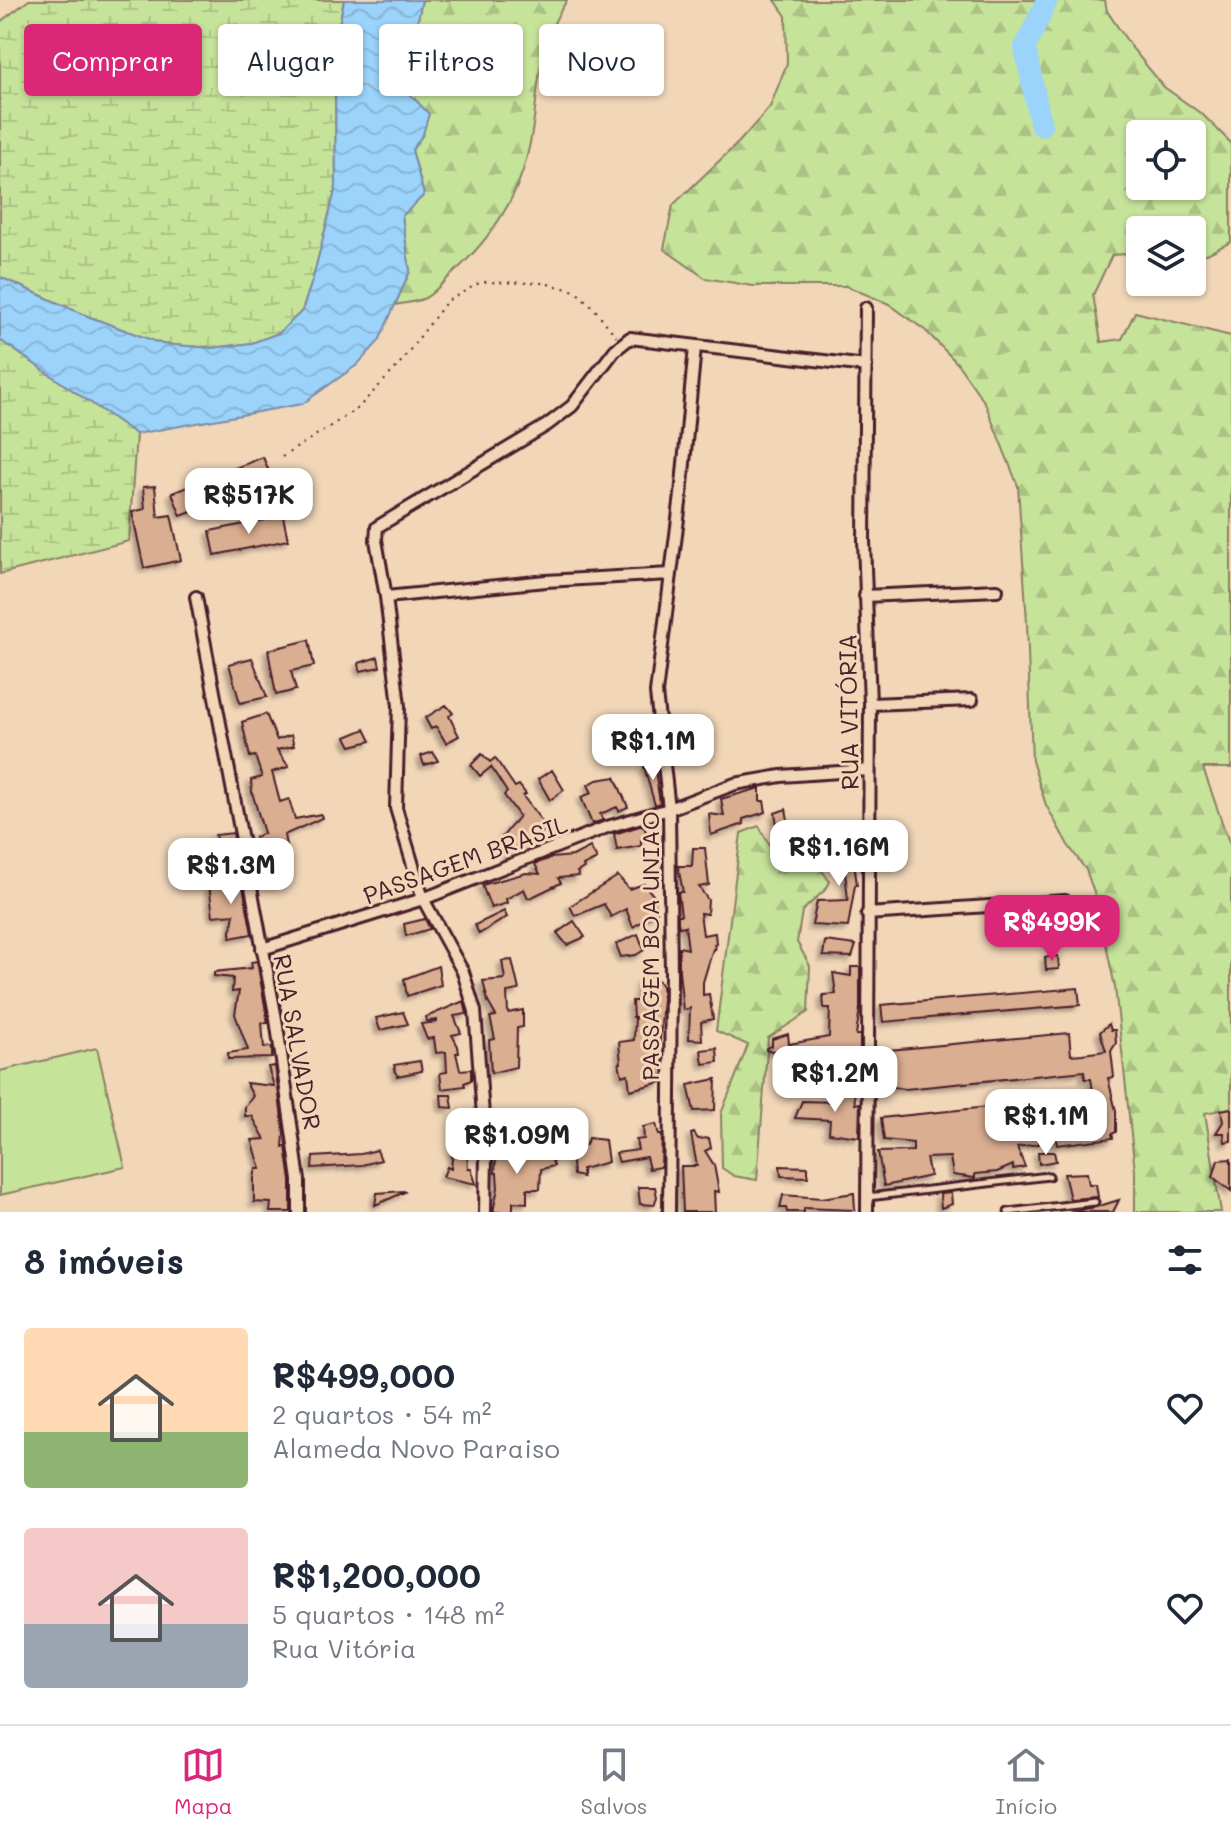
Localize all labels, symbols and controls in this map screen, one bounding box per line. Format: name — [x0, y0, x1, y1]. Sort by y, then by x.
chip: Comprar — [24, 24, 202, 96]
chip: Alugar — [218, 24, 363, 96]
chip: Filtros — [379, 24, 523, 96]
chip: Novo — [539, 24, 664, 96]
map controls — [1126, 120, 1206, 296]
button: locate — [1126, 120, 1206, 200]
button: layers — [1126, 216, 1206, 296]
pin: R$517K — [184, 468, 314, 536]
text: R$517K — [203, 477, 295, 511]
street label: RUA VITÓRIA — [831, 633, 865, 791]
pin: R$1.1M — [588, 714, 718, 782]
text: R$1.1M — [610, 723, 696, 757]
street label: PASSAGEM BRASIL — [359, 808, 572, 910]
street label: PASSAGEM BOA UNIAO — [634, 811, 665, 1081]
pin: R$1.16M — [765, 820, 913, 888]
text: R$1.16M — [788, 829, 890, 863]
pin: R$1.3M — [166, 838, 296, 906]
text: R$1.3M — [186, 847, 276, 881]
pin: R$499K — [987, 895, 1117, 963]
text: R$499K — [1003, 904, 1101, 938]
street label: RUA SALVADOR — [267, 952, 329, 1132]
pin: R$1.2M — [770, 1046, 900, 1114]
text: R$1.2M — [790, 1055, 880, 1089]
pin: R$1.1M — [981, 1089, 1111, 1157]
text: R$1.1M — [1003, 1098, 1089, 1132]
pin: R$1.09M — [443, 1108, 591, 1176]
text: R$1.09M — [464, 1117, 570, 1151]
text: 8 imóveis — [24, 1238, 184, 1283]
icon: filters — [1163, 1238, 1207, 1282]
text: R$499,000 — [272, 1352, 455, 1397]
icon: home — [88, 1360, 184, 1456]
icon: heart — [1163, 1386, 1207, 1430]
text: 2 quartos · 54 m² — [272, 1397, 492, 1431]
text: Alameda Novo Paraiso — [272, 1431, 560, 1465]
text: R$1,200,000 — [272, 1552, 481, 1597]
icon: home — [88, 1560, 184, 1656]
icon: heart — [1163, 1586, 1207, 1630]
text: 5 quartos · 148 m² — [272, 1597, 505, 1631]
text: Rua Vitória — [272, 1631, 416, 1665]
tab: Mapa — [174, 1743, 233, 1820]
tab: Salvos — [581, 1743, 648, 1820]
tab: Início — [996, 1743, 1057, 1820]

